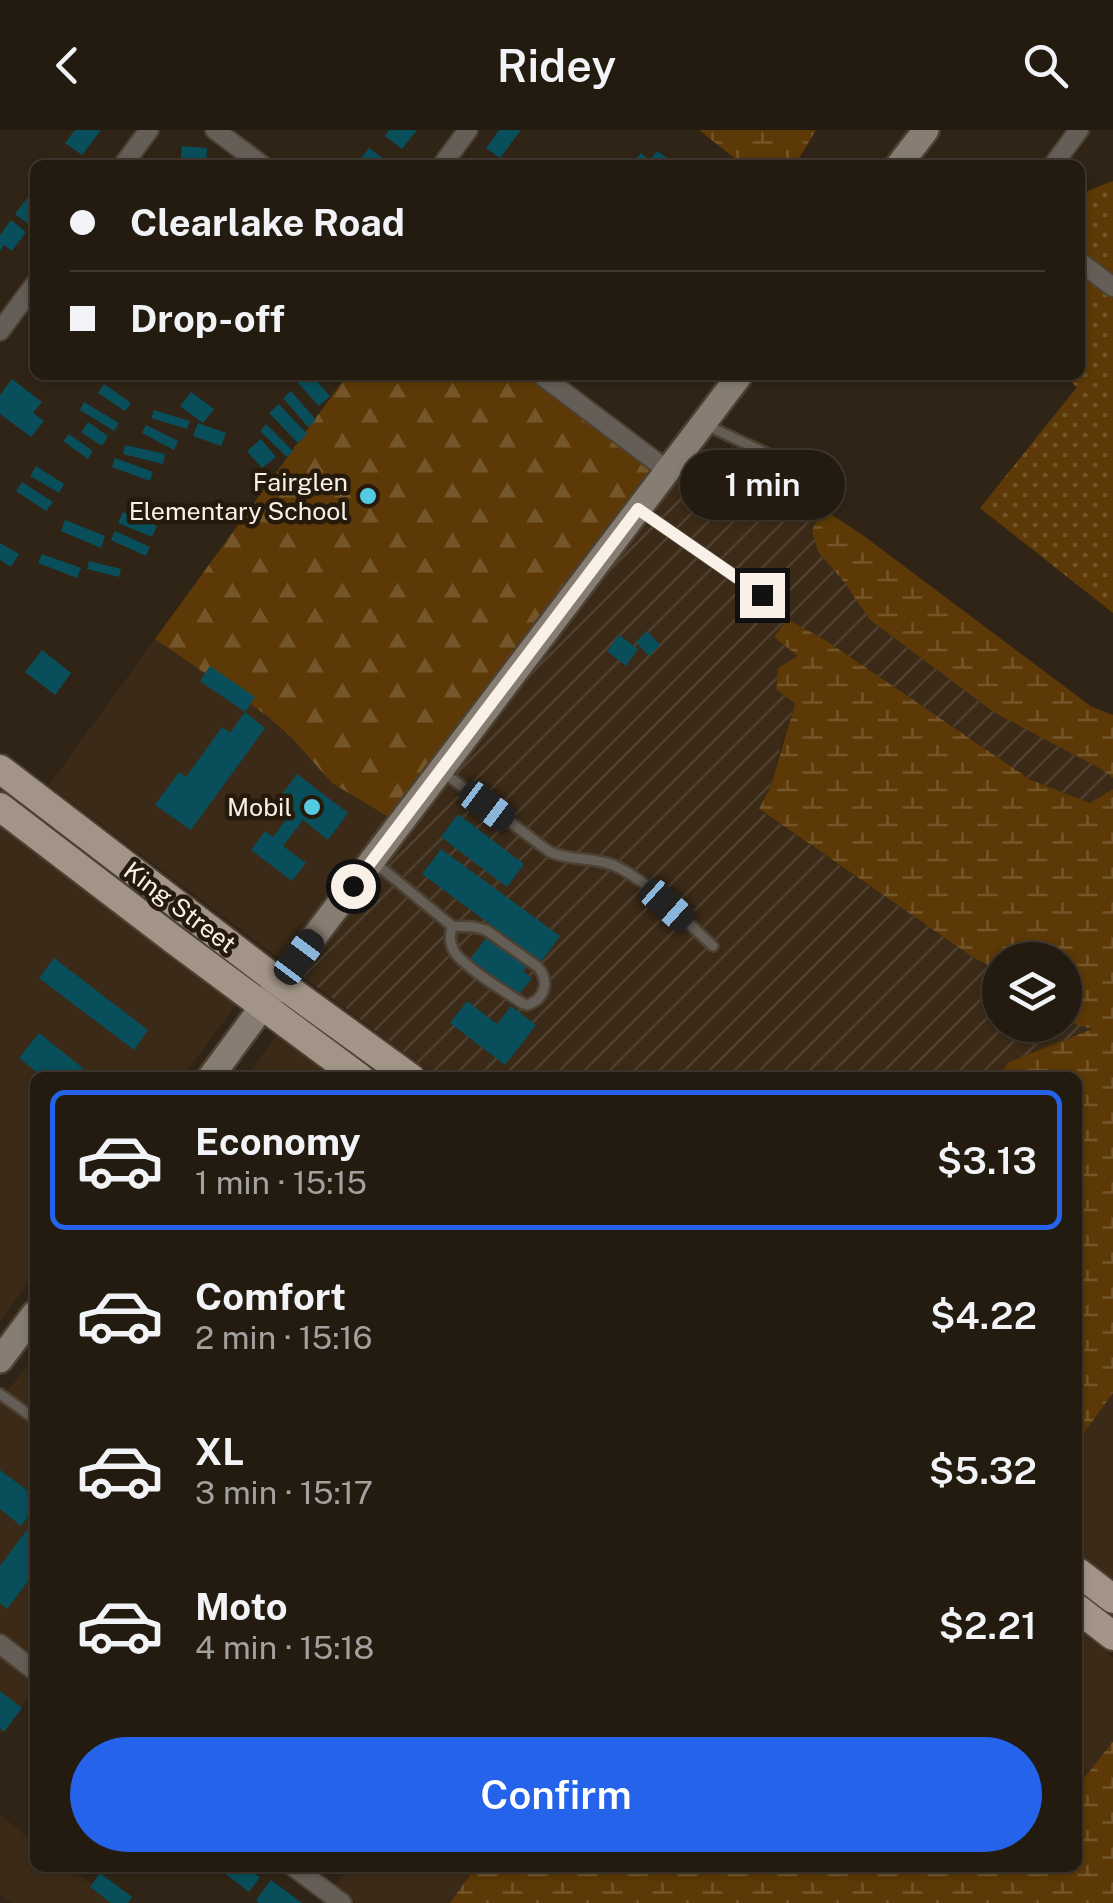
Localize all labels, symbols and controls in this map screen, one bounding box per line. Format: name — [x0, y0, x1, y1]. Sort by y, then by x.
icon: back — [40, 38, 95, 93]
icon: search — [1018, 38, 1073, 93]
text: Ridey — [497, 39, 616, 92]
text: Clearlake Road — [130, 200, 405, 245]
text: Drop-off — [130, 296, 285, 341]
callout: 1 min — [680, 450, 844, 520]
text: 1 min — [724, 466, 801, 503]
place label: Fairglen Elementary School — [129, 467, 348, 526]
marker: Fairglen Elementary School — [357, 485, 379, 507]
route end — [740, 573, 785, 618]
car — [454, 776, 520, 836]
place label: Mobil — [227, 792, 292, 822]
marker: Mobil — [301, 796, 323, 818]
street label: King Street — [118, 855, 242, 959]
route start — [331, 864, 376, 909]
car — [635, 874, 699, 936]
car — [269, 924, 329, 990]
map controls — [982, 942, 1082, 1042]
button: layers — [982, 942, 1082, 1042]
icon: car — [75, 1115, 165, 1205]
text: Economy — [195, 1119, 361, 1164]
text: $3.13 — [937, 1138, 1037, 1183]
text: 1 min · 15:15 — [195, 1164, 367, 1201]
icon: car — [75, 1270, 165, 1360]
text: Comfort — [195, 1274, 346, 1319]
text: $4.22 — [930, 1293, 1037, 1338]
text: 2 min · 15:16 — [195, 1319, 373, 1356]
icon: car — [75, 1425, 165, 1515]
text: XL — [195, 1429, 244, 1474]
text: $5.32 — [929, 1448, 1037, 1493]
text: 3 min · 15:17 — [195, 1474, 373, 1511]
icon: car — [75, 1580, 165, 1670]
text: Moto — [195, 1584, 288, 1629]
text: $2.21 — [938, 1603, 1037, 1648]
text: 4 min · 15:18 — [195, 1629, 374, 1666]
button: Confirm — [70, 1737, 1042, 1852]

